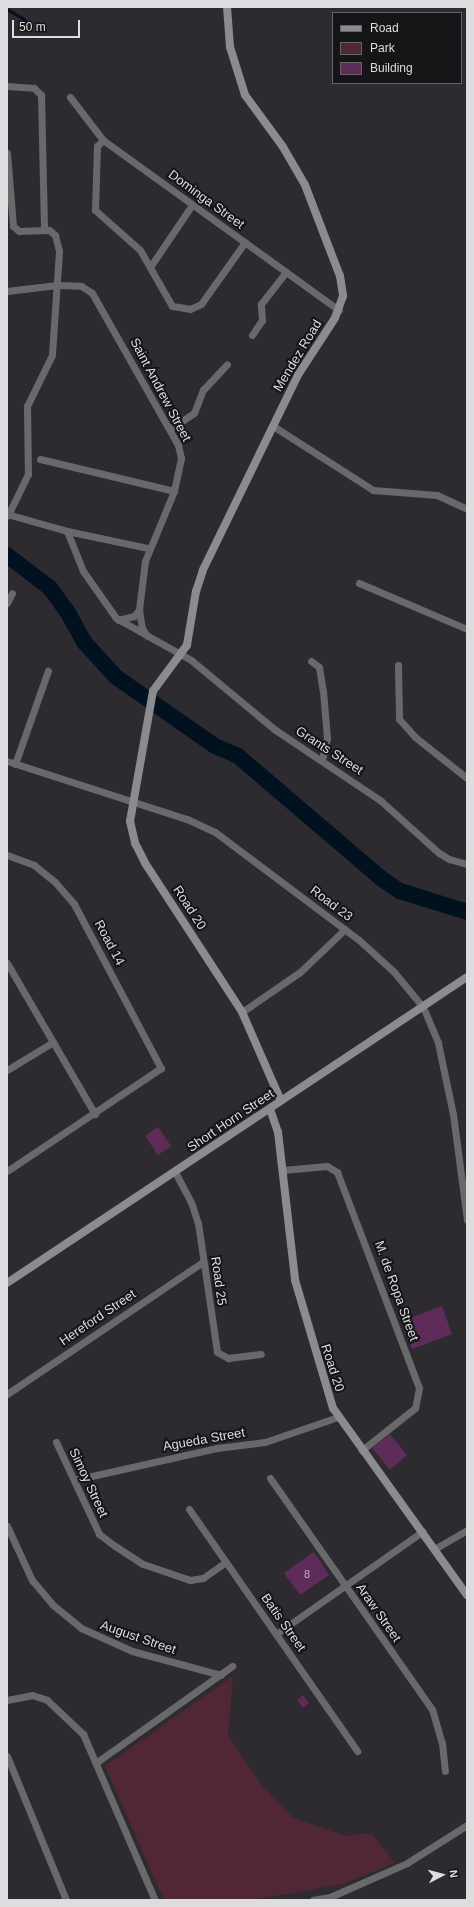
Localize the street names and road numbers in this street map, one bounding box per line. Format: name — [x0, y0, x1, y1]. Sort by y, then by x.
street label: Dominga Street — [165, 167, 247, 233]
street label: Mendez Road — [270, 317, 326, 395]
street label: Saint Andrew Street — [126, 335, 194, 445]
street label: Grants Street — [292, 723, 366, 779]
street label: Road 20 — [169, 883, 209, 933]
street label: Road 23 — [307, 883, 355, 925]
street label: Road 14 — [91, 918, 127, 968]
street label: Short Horn Street — [185, 1086, 277, 1156]
street label: M. de Ropa Street — [371, 1239, 421, 1343]
street label: Road 25 — [207, 1256, 229, 1306]
street label: Hereford Street — [57, 1287, 139, 1349]
street label: Road 20 — [317, 1342, 347, 1394]
street label: Agueda Street — [162, 1425, 246, 1455]
street label: Simoy Street — [65, 1446, 111, 1520]
street label: Araw Street — [352, 1581, 404, 1645]
street label: Batis Street — [257, 1591, 309, 1655]
street label: August Street — [98, 1618, 178, 1658]

